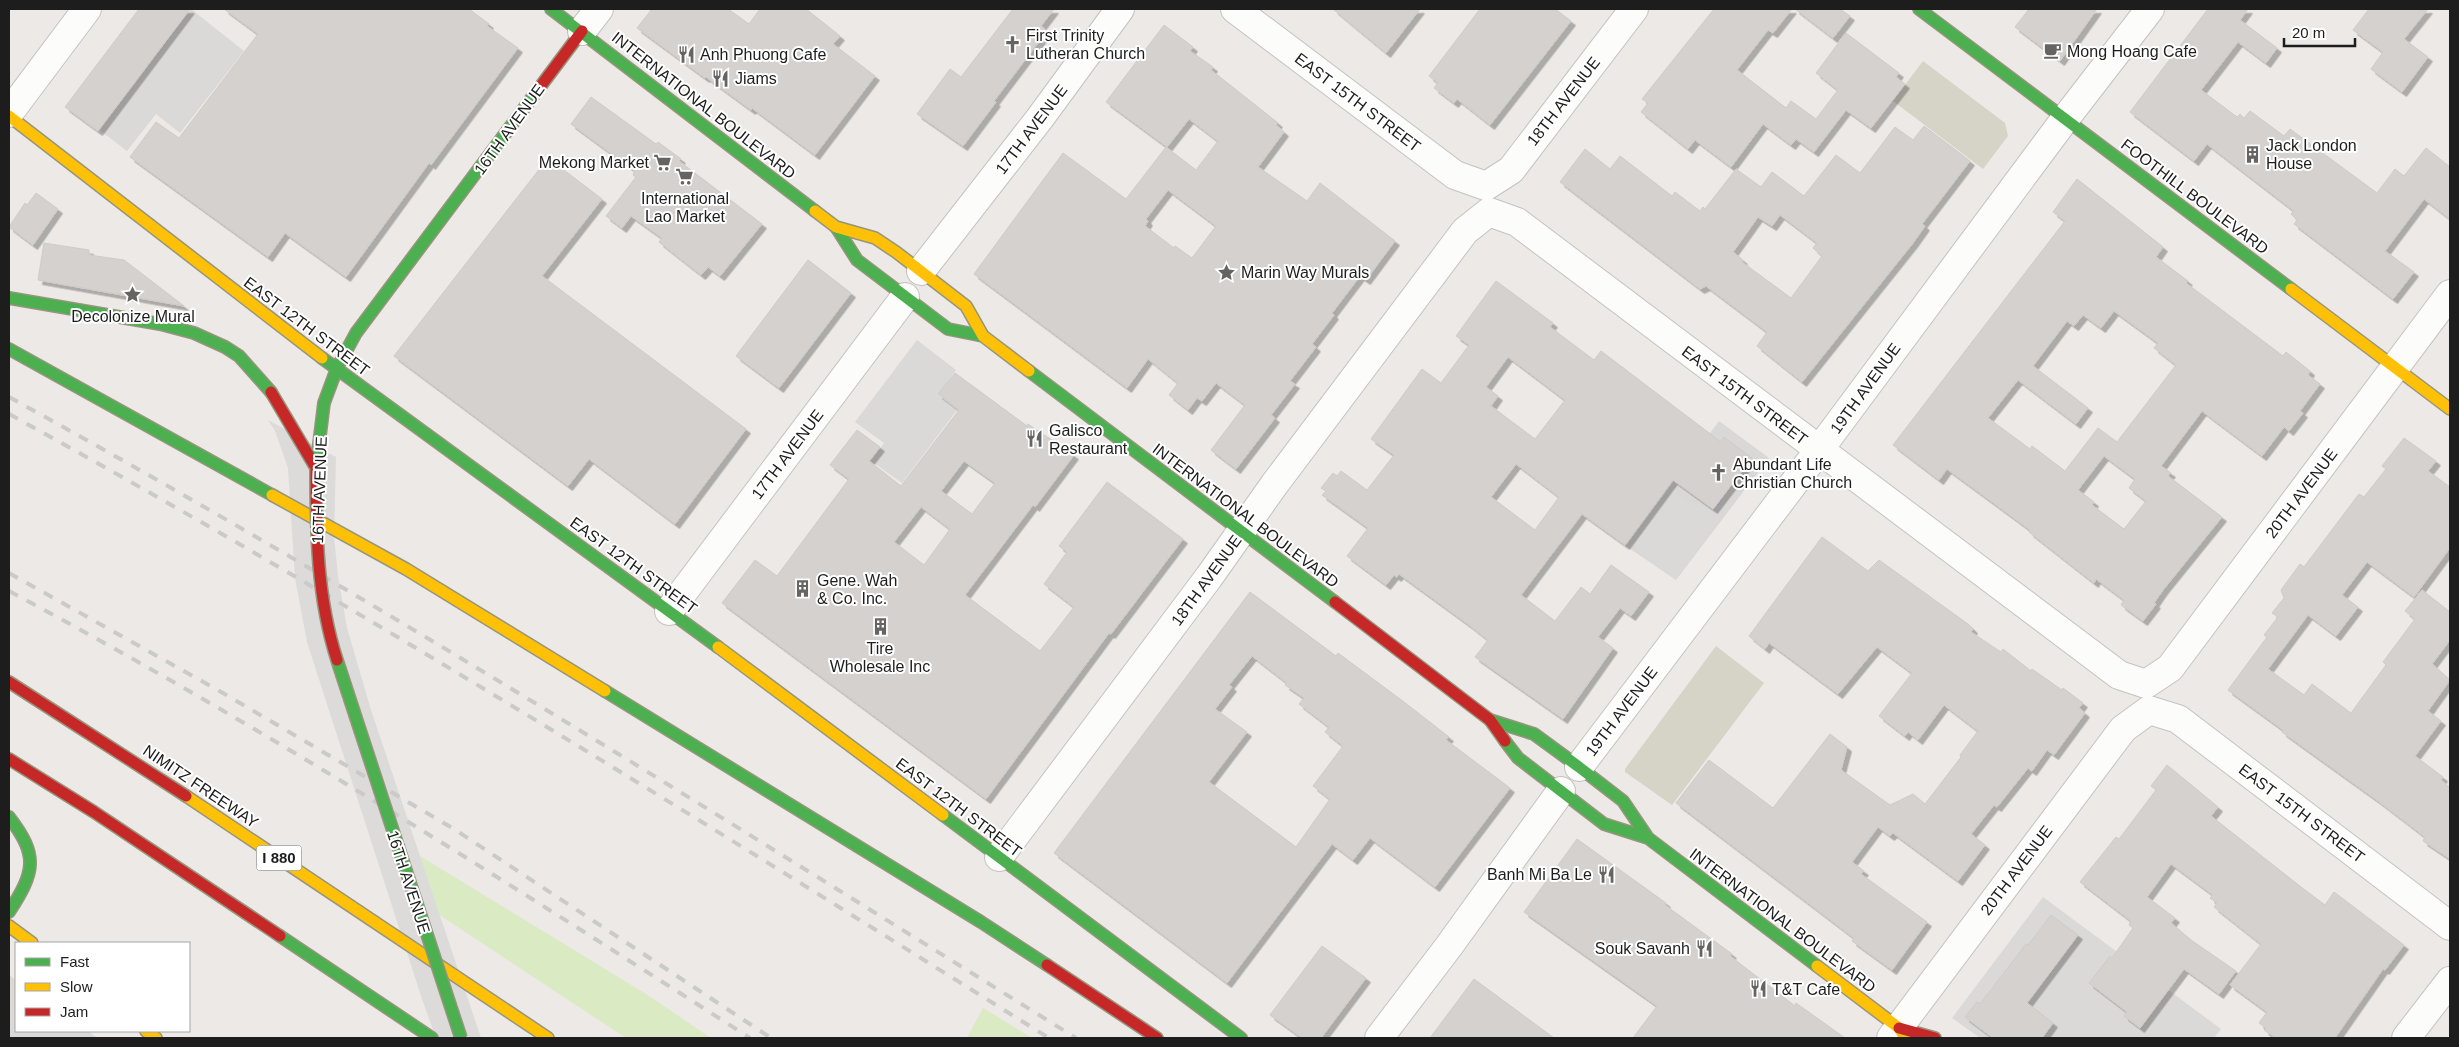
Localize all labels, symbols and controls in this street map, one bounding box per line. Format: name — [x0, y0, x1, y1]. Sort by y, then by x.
scale bar — [2284, 15, 2355, 47]
text: 20 m — [2292, 24, 2325, 41]
place label: First Trinity Lutheran Church — [1026, 27, 1145, 62]
street label: INTERNATIONAL BOULEVARD — [609, 28, 799, 182]
church icon: First Trinity Lutheran Church — [1002, 34, 1022, 54]
cafe icon: Mong Hoang Cafe — [2043, 41, 2063, 61]
place label: Mong Hoang Cafe — [2067, 43, 2197, 60]
restaurant icon: Anh Phuong Cafe — [676, 44, 696, 64]
place label: Anh Phuong Cafe — [700, 46, 826, 63]
street label: EAST 15TH STREET — [1292, 50, 1424, 155]
street label: 18TH AVENUE — [1524, 54, 1603, 149]
restaurant icon: Jiams — [711, 68, 731, 88]
place label: Jiams — [735, 70, 777, 87]
street label: 16TH AVENUE — [471, 81, 548, 178]
street label: 17TH AVENUE — [992, 81, 1070, 177]
street label: FOOTHILL BOULEVARD — [2118, 136, 2272, 257]
place label: Jack London House — [2266, 137, 2357, 172]
building icon: Jack London House — [2242, 144, 2262, 164]
supermarket icon: Mekong Market — [653, 152, 673, 172]
place label: Mekong Market — [539, 154, 650, 171]
supermarket icon: International Lao Market — [675, 166, 695, 186]
place label: International Lao Market — [641, 190, 729, 225]
place icon: Marin Way Murals — [1217, 262, 1237, 282]
place label: Marin Way Murals — [1241, 264, 1369, 281]
street label: EAST 12TH STREET — [241, 274, 373, 379]
place icon: Decolonize Mural — [123, 285, 143, 305]
place label: Decolonize Mural — [71, 308, 195, 325]
street label: 19TH AVENUE — [1827, 340, 1904, 437]
street label: EAST 15TH STREET — [1679, 343, 1811, 448]
street label: 17TH AVENUE — [748, 406, 826, 502]
place label: Galisco Restaurant — [1049, 422, 1128, 457]
restaurant icon: Galisco Restaurant — [1025, 429, 1045, 449]
street label: 16TH AVENUE — [309, 436, 330, 544]
street label: INTERNATIONAL BOULEVARD — [1149, 440, 1342, 591]
street label: 20TH AVENUE — [2262, 445, 2340, 541]
place label: Abundant Life Christian Church — [1733, 456, 1852, 491]
church icon: Abundant Life Christian Church — [1709, 463, 1729, 483]
street label: EAST 12TH STREET — [567, 514, 701, 617]
street label: 18TH AVENUE — [1168, 532, 1245, 629]
place label: Gene. Wah & Co. Inc. — [817, 572, 897, 607]
building icon: Gene. Wah & Co. Inc. — [793, 579, 813, 599]
building icon: Tire Wholesale Inc — [870, 616, 890, 636]
place label: Tire Wholesale Inc — [830, 640, 930, 675]
street label: 19TH AVENUE — [1582, 663, 1660, 759]
street label: NIMITZ FREEWAY — [140, 742, 262, 831]
street label: EAST 12TH STREET — [893, 755, 1025, 860]
street label: EAST 15TH STREET — [2236, 761, 2368, 866]
street label: 20TH AVENUE — [1977, 822, 2055, 918]
street label: 16TH AVENUE — [384, 829, 433, 936]
street label: INTERNATIONAL BOULEVARD — [1686, 845, 1879, 996]
road number: I 880 — [256, 846, 302, 870]
restaurant icon: Banh Mi Ba Le — [1596, 864, 1616, 884]
place label: Banh Mi Ba Le — [1487, 866, 1592, 883]
restaurant icon: Souk Savanh — [1694, 938, 1714, 958]
place label: Souk Savanh — [1595, 940, 1690, 957]
legend — [15, 942, 190, 1032]
text: Fast — [60, 953, 90, 970]
text: Slow — [60, 978, 93, 995]
restaurant icon: T&T Cafe — [1748, 979, 1768, 999]
place label: T&T Cafe — [1772, 981, 1840, 998]
text: Jam — [60, 1003, 88, 1020]

